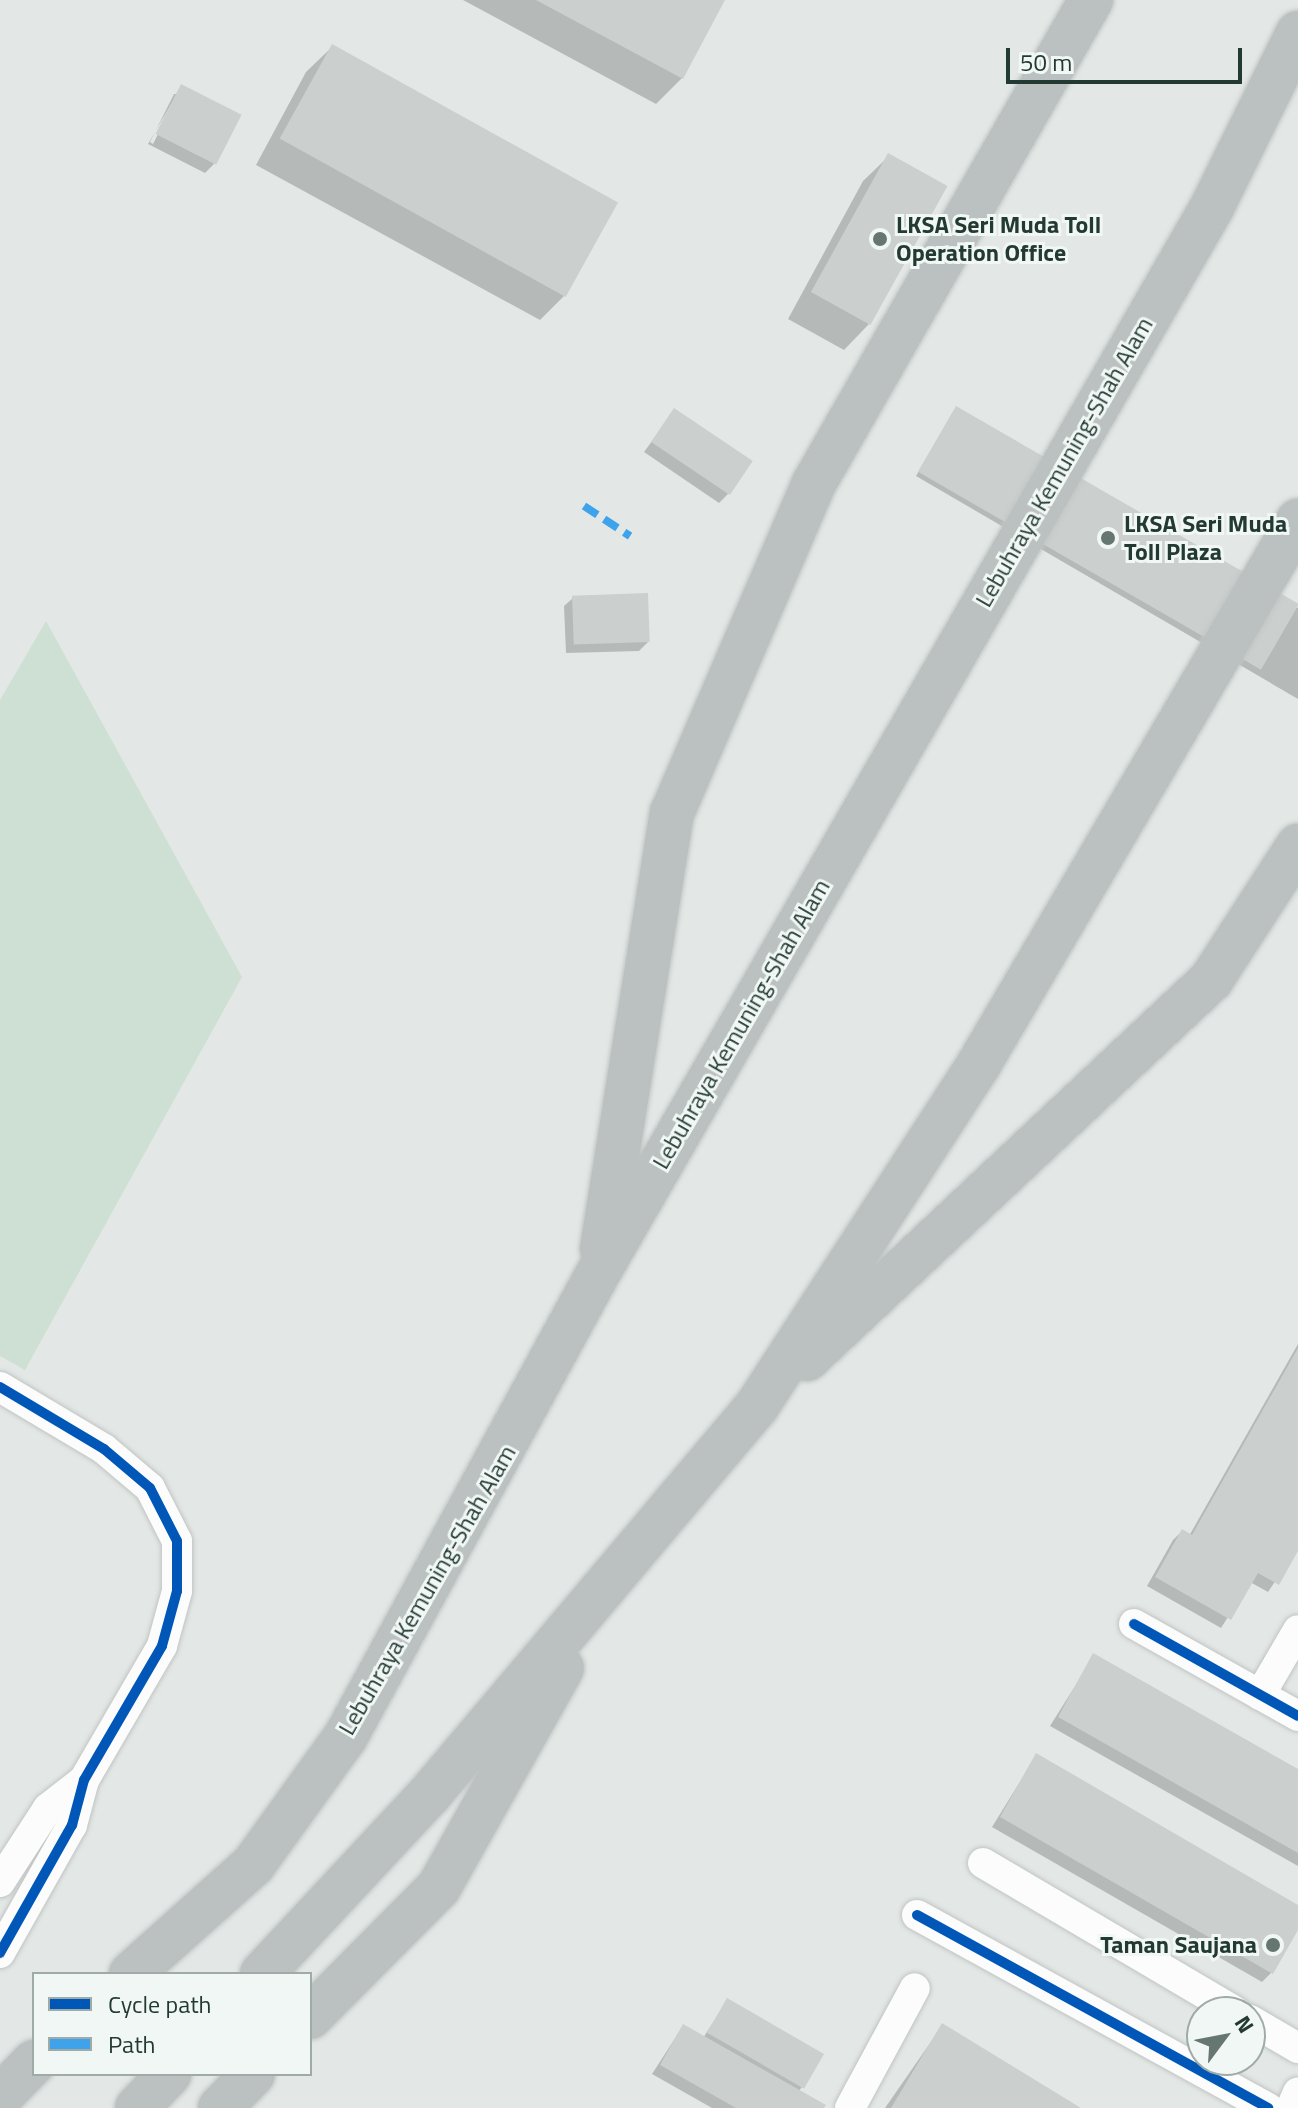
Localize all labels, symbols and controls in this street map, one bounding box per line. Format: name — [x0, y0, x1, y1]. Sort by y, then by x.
scale bar — [1010, 32, 1246, 82]
text: 50 m — [1020, 44, 1072, 80]
place label: LKSA Seri Muda Toll Operation Office — [896, 211, 1101, 267]
marker: LKSA Seri Muda Toll Operation Office — [871, 230, 889, 248]
street label: Lebuhraya Kemuning-Shah Alam — [969, 312, 1159, 612]
place label: LKSA Seri Muda Toll Plaza — [1124, 510, 1287, 566]
marker: LKSA Seri Muda Toll Plaza — [1099, 529, 1117, 547]
street label: Lebuhraya Kemuning-Shah Alam — [646, 874, 836, 1174]
street label: Lebuhraya Kemuning-Shah Alam — [332, 1440, 522, 1740]
place label: Taman Saujana — [1100, 1931, 1257, 1959]
marker: Taman Saujana — [1264, 1936, 1282, 1954]
legend — [32, 1972, 312, 2076]
text: Cycle path — [108, 1986, 211, 2022]
north arrow — [1186, 1996, 1266, 2076]
text: N — [1226, 2009, 1263, 2040]
text: Path — [108, 2026, 155, 2062]

